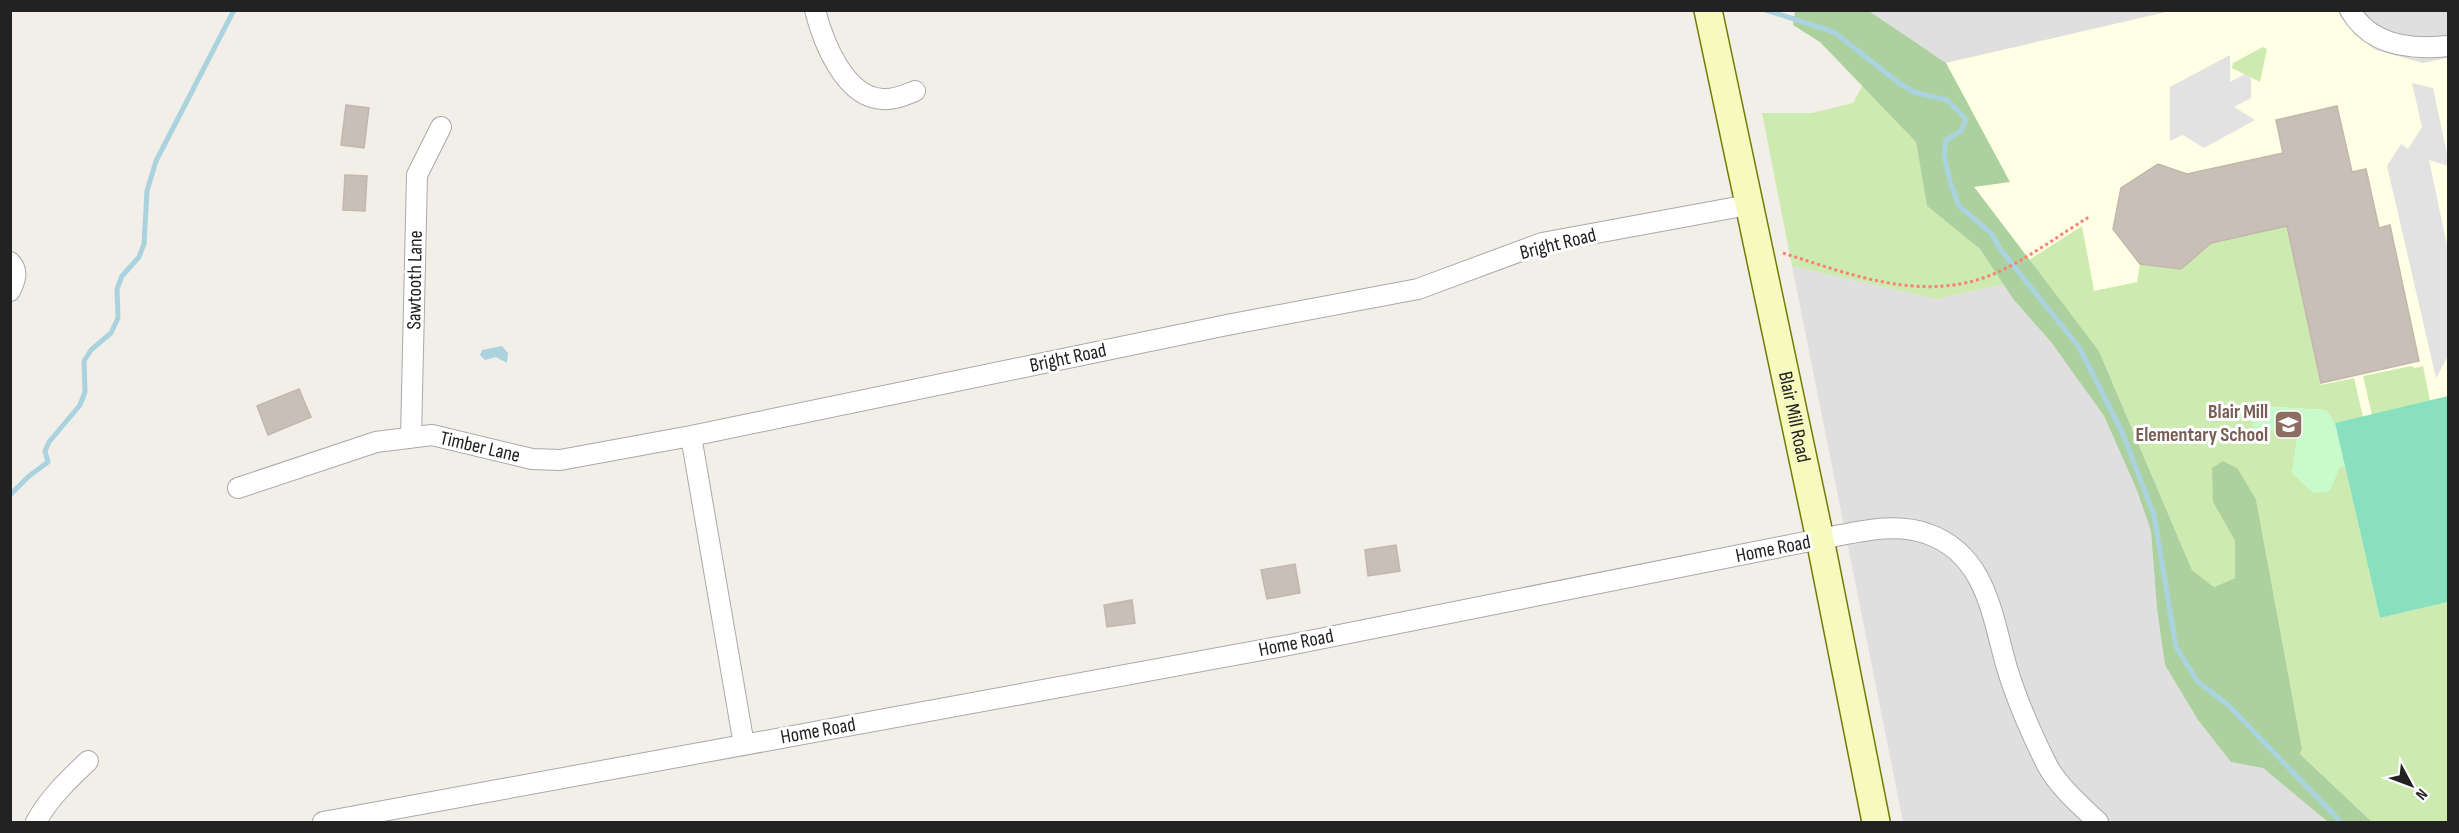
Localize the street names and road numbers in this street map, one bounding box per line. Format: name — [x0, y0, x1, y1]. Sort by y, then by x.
street label: Bright Road — [1517, 223, 1599, 265]
street label: Sawtooth Lane — [402, 230, 428, 330]
street label: Bright Road — [1028, 338, 1108, 378]
street label: Blair Mill Road — [1773, 369, 1815, 465]
street label: Timber Lane — [438, 426, 522, 468]
street label: Home Road — [1733, 530, 1813, 568]
street label: Home Road — [1256, 624, 1336, 662]
street label: Home Road — [779, 713, 857, 749]

